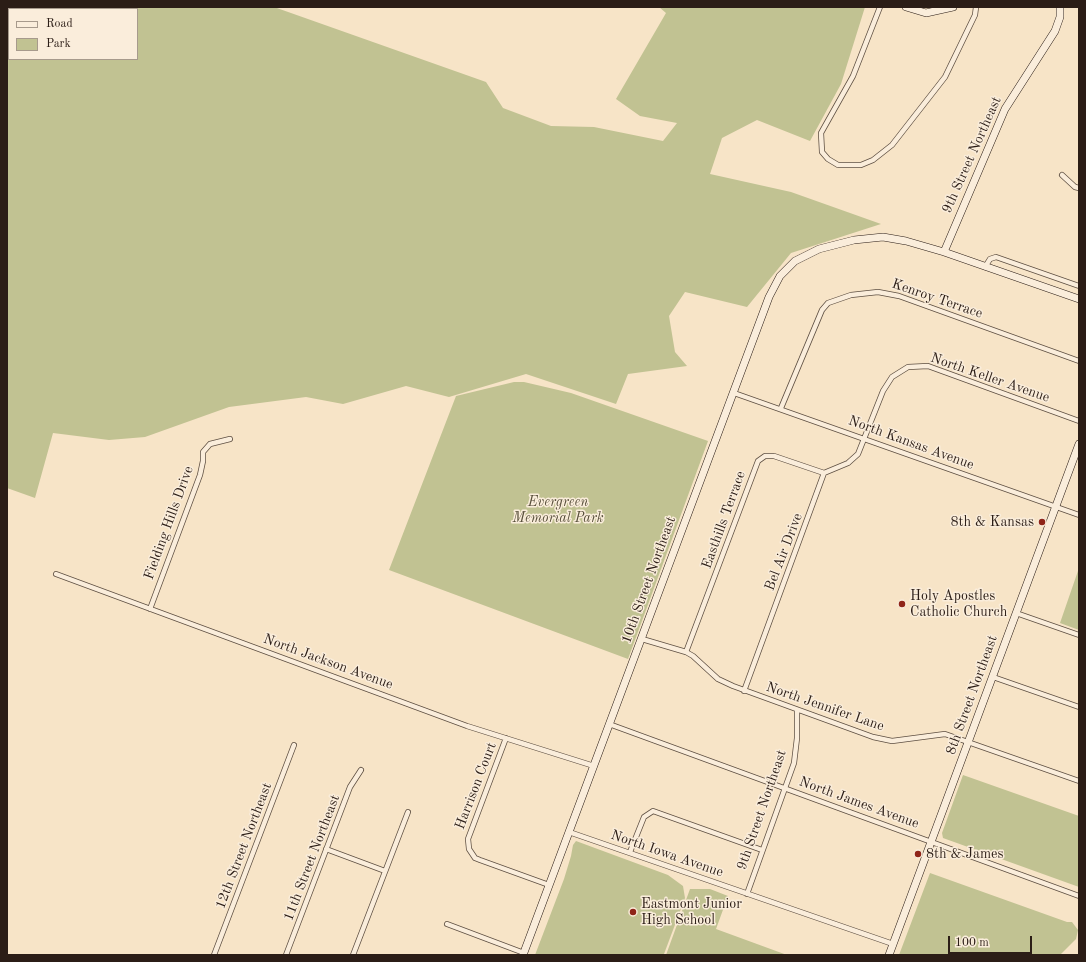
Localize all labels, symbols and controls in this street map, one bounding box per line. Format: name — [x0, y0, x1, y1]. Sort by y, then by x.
legend — [8, 8, 138, 60]
text: Road — [46, 18, 73, 30]
text: Park — [46, 38, 71, 50]
street label: 9th Street Northeast — [939, 94, 1005, 216]
street label: Kenroy Terrace — [889, 276, 985, 322]
street label: North Keller Avenue — [928, 350, 1052, 406]
street label: North Kansas Avenue — [846, 412, 976, 474]
street label: Fielding Hills Drive — [141, 464, 197, 582]
street label: Easthills Terrace — [699, 469, 749, 571]
park label: Evergreen Memorial Park — [512, 494, 604, 526]
street label: Bel Air Drive — [762, 511, 806, 593]
street label: 10th Street Northeast — [618, 514, 680, 646]
place label: 8th & Kansas — [950, 514, 1034, 530]
marker: 8th & Kansas — [1037, 517, 1047, 527]
place label: Holy Apostles Catholic Church — [910, 588, 1007, 620]
marker: Holy Apostles Catholic Church — [897, 599, 907, 609]
street label: North Jackson Avenue — [261, 631, 395, 693]
street label: 8th Street Northeast — [943, 633, 1001, 757]
street label: North Jennifer Lane — [764, 679, 886, 735]
street label: Harrison Court — [452, 740, 500, 832]
street label: 9th Street Northeast — [734, 748, 790, 872]
street label: North James Avenue — [797, 773, 921, 833]
street label: 12th Street Northeast — [212, 780, 276, 912]
street label: 11th Street Northeast — [280, 792, 344, 924]
street label: North Iowa Avenue — [609, 827, 725, 881]
place label: 8th & James — [926, 846, 1004, 862]
marker: 8th & James — [913, 849, 923, 859]
place label: Eastmont Junior High School — [641, 896, 742, 928]
marker: Eastmont Junior High School — [628, 907, 638, 917]
scale bar — [950, 928, 1034, 954]
text: 100 m — [955, 937, 989, 949]

